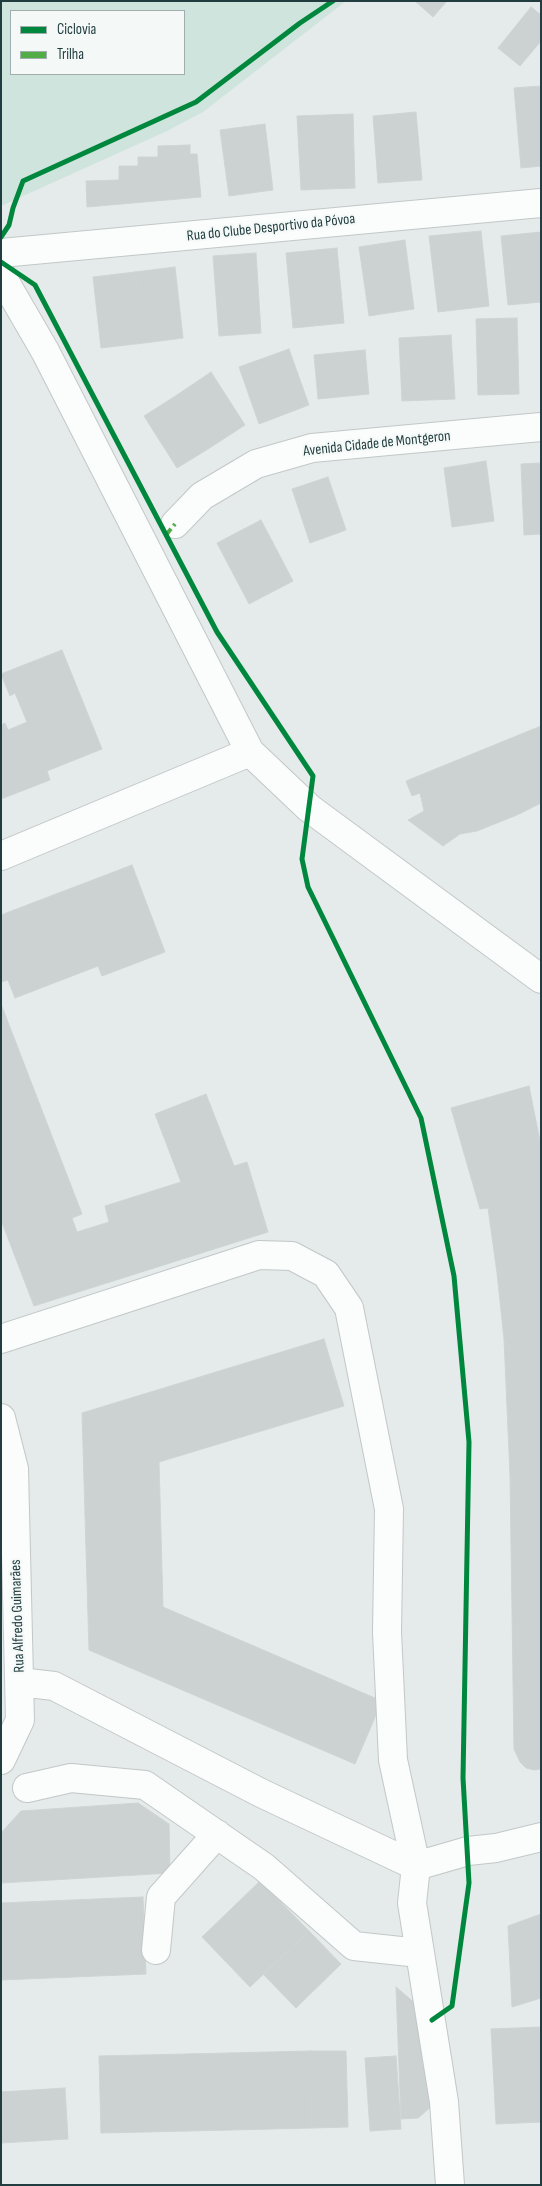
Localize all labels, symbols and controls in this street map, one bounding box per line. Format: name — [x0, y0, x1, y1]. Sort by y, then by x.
legend — [10, 10, 185, 75]
text: Ciclovia — [57, 20, 96, 39]
text: Trilha — [57, 45, 84, 64]
street label: Rua do Clube Desportivo da Póvoa — [186, 210, 356, 246]
street label: Avenida Cidade de Montgeron — [303, 427, 451, 461]
street label: Rua Alfredo Guimarães — [7, 1559, 29, 1673]

